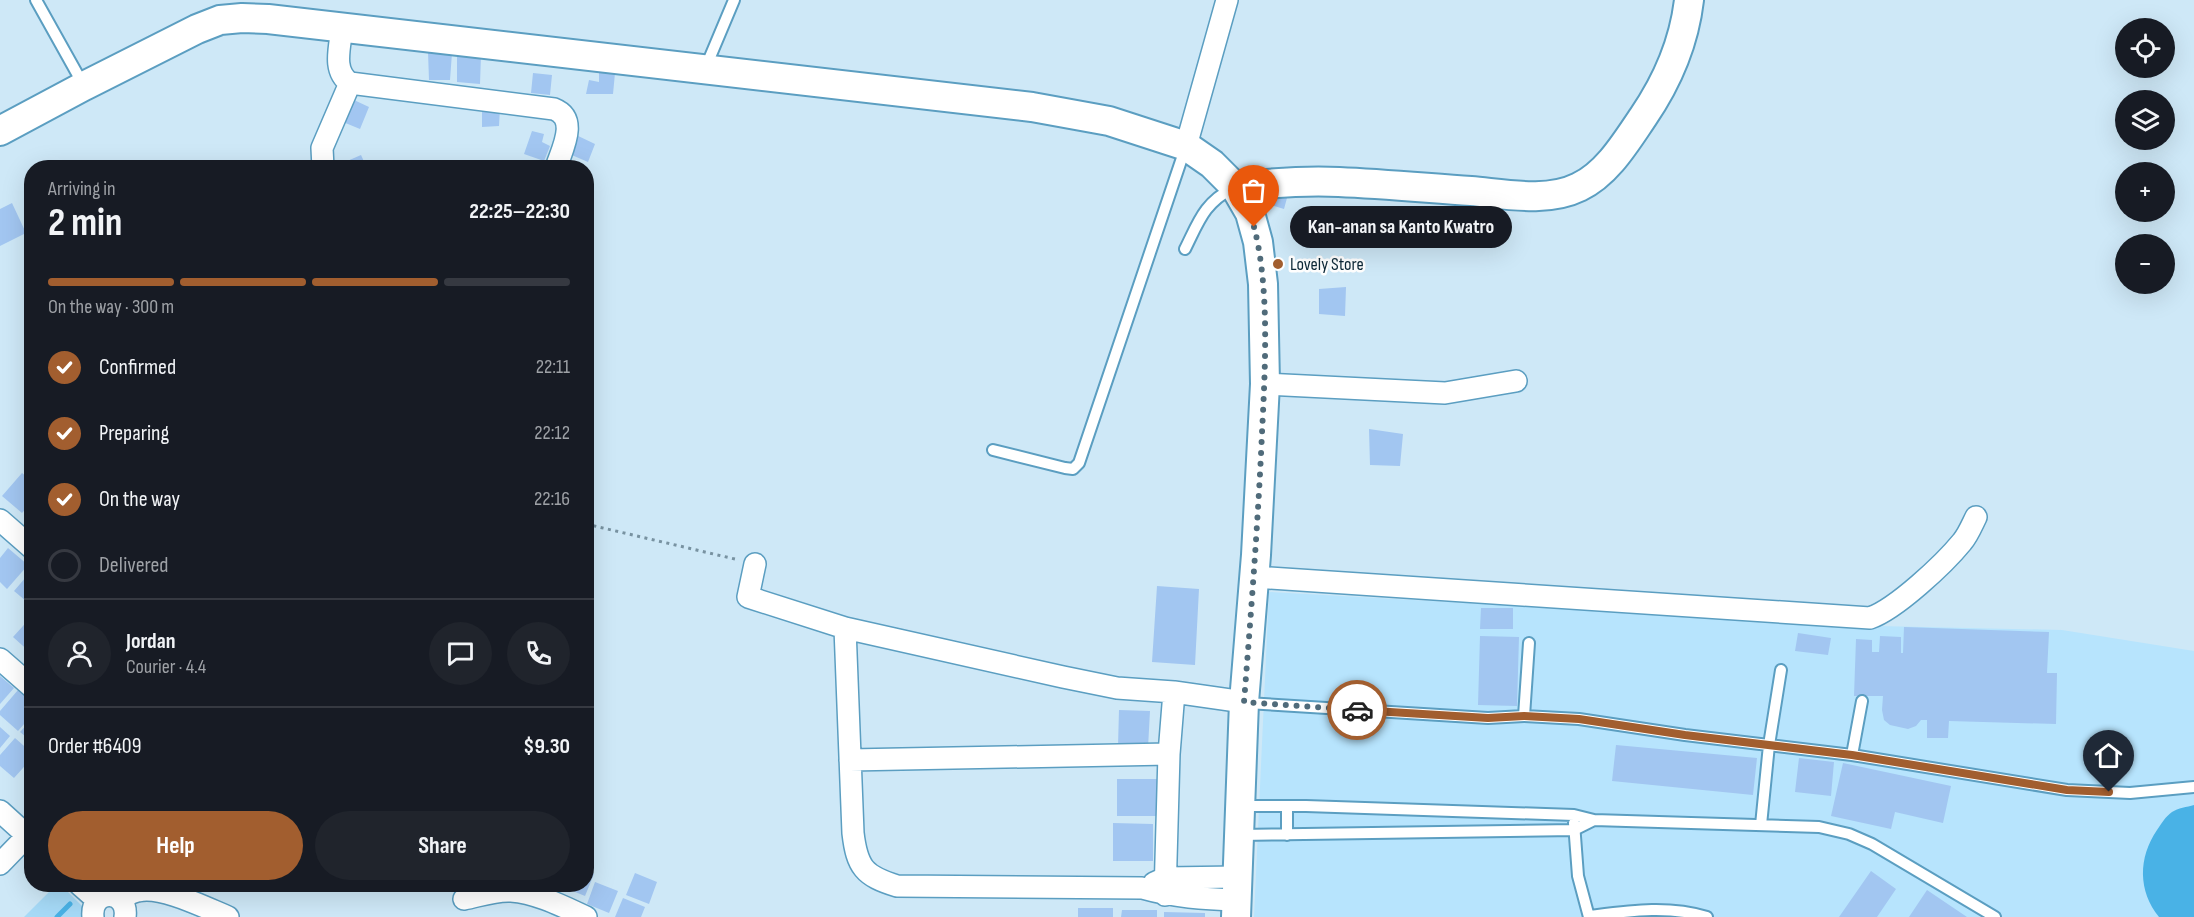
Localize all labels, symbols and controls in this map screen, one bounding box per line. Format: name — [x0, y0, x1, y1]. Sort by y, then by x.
map controls — [2115, 18, 2175, 294]
button: locate — [2115, 18, 2175, 78]
button: layers — [2115, 90, 2175, 150]
button: + — [2115, 162, 2175, 222]
pin — [1228, 165, 1279, 227]
icon: bag — [1237, 174, 1270, 207]
text: Arriving in — [48, 177, 116, 201]
text: 22:25–22:30 — [469, 198, 570, 225]
text: 2 min — [48, 200, 122, 247]
callout: Kan-anan sa Kanto Kwatro — [1290, 206, 1512, 248]
text: Kan-anan sa Kanto Kwatro — [1308, 215, 1494, 239]
button: − — [2115, 234, 2175, 294]
place label: Lovely Store — [1290, 254, 1364, 275]
marker: Lovely Store — [1271, 257, 1285, 271]
text: On the way · 300 m — [48, 295, 174, 319]
icon: check — [48, 351, 81, 384]
text: Confirmed — [99, 354, 176, 381]
text: 22:11 — [536, 355, 570, 379]
icon: check — [48, 417, 81, 450]
text: Preparing — [99, 420, 169, 447]
text: 22:12 — [534, 421, 570, 445]
icon: check — [48, 483, 81, 516]
text: On the way — [99, 486, 180, 513]
text: 22:16 — [534, 487, 570, 511]
text: Delivered — [99, 552, 168, 579]
button: person — [48, 622, 111, 685]
button: chat — [429, 622, 492, 685]
button: phone — [507, 622, 570, 685]
text: Jordan — [126, 628, 175, 655]
text: Courier · 4.4 — [126, 655, 206, 679]
courier — [1327, 680, 1387, 740]
icon: car — [1341, 694, 1374, 727]
pin — [2083, 730, 2134, 792]
text: Order #6409 — [48, 733, 141, 760]
text: $9.30 — [523, 733, 570, 760]
icon: home — [2092, 739, 2125, 772]
button: Help — [48, 811, 303, 880]
button: Share — [315, 811, 570, 880]

